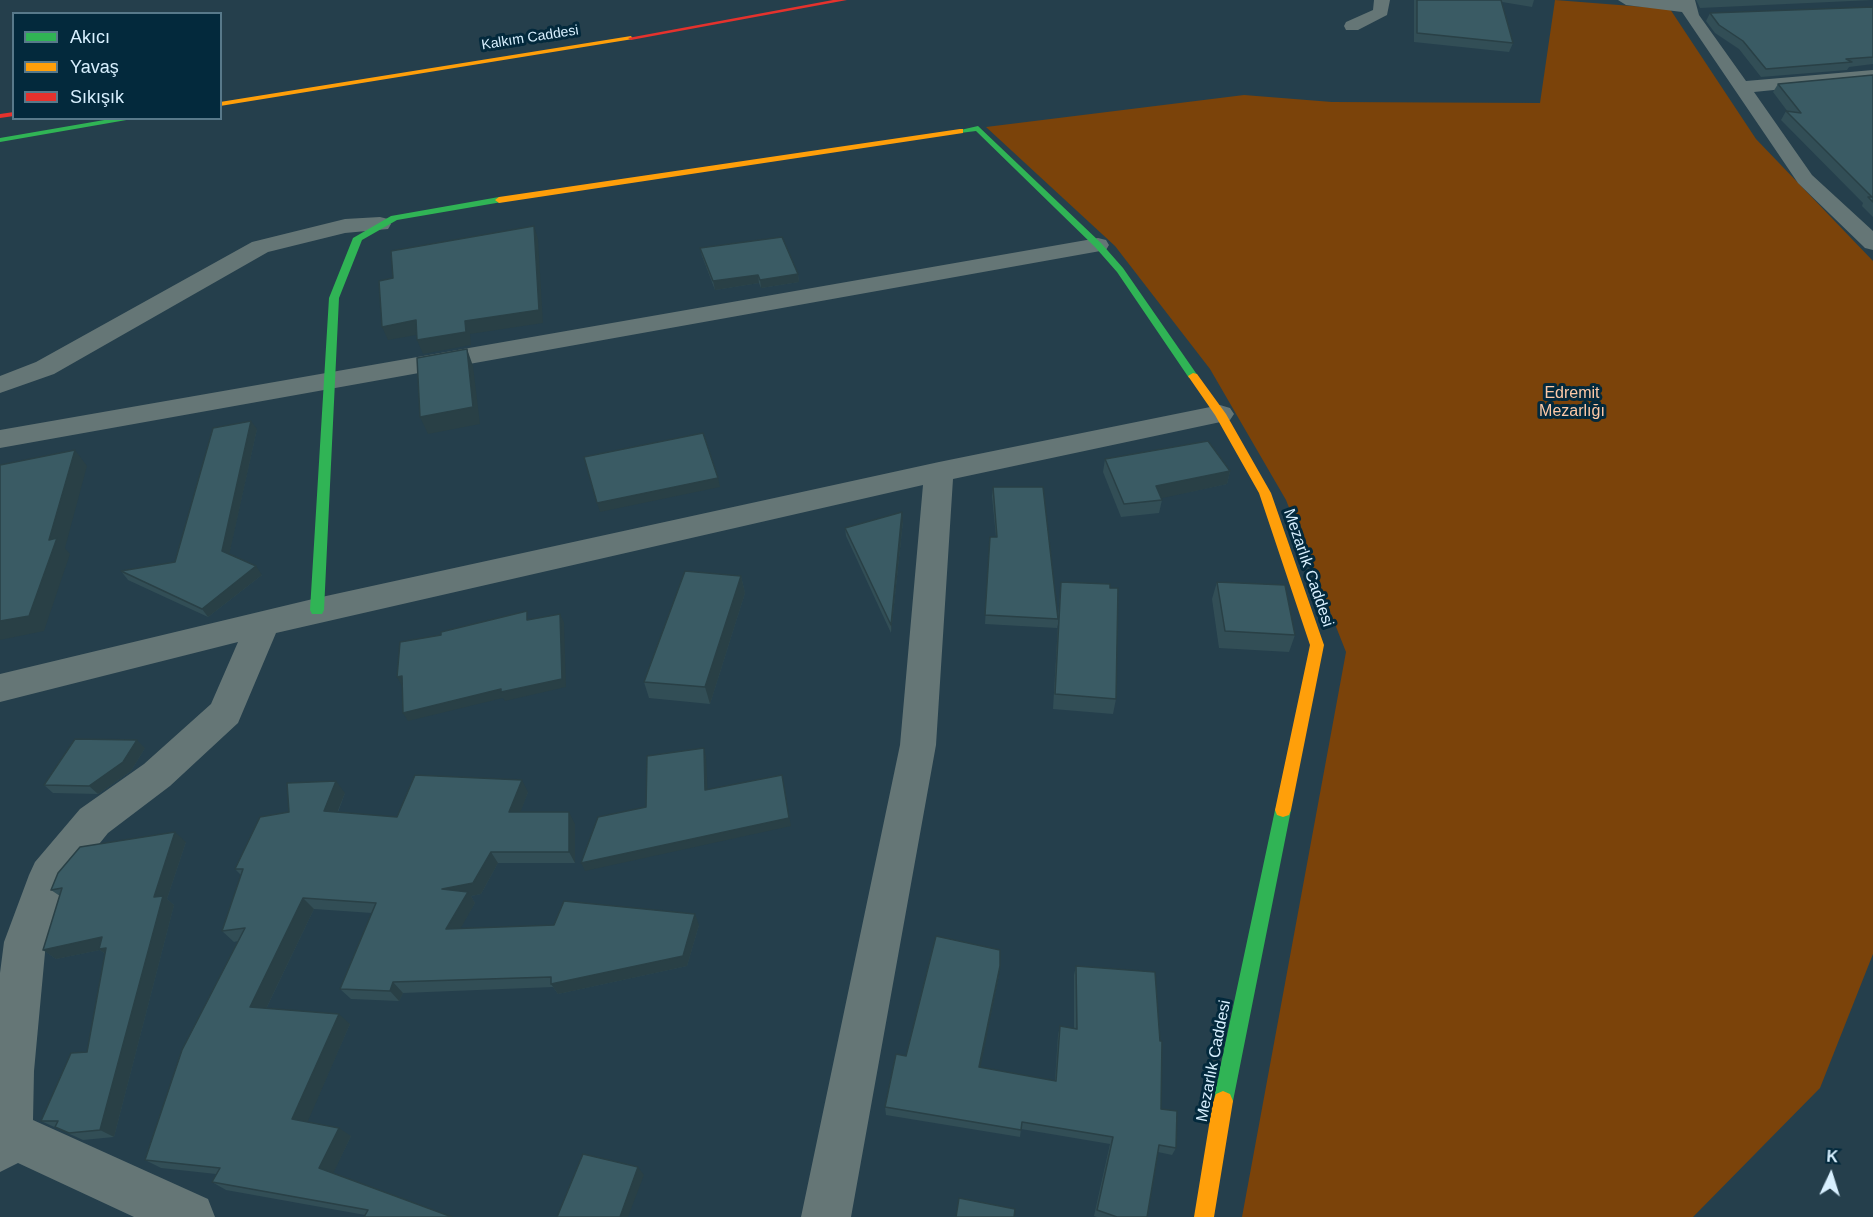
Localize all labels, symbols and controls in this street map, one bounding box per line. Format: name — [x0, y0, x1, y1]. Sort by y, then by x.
legend — [12, 12, 222, 120]
street label: Kalkım Caddesi — [480, 22, 580, 54]
text: Akıcı — [70, 27, 110, 47]
text: Yavaş — [70, 57, 119, 77]
text: Sıkışık — [70, 87, 124, 107]
park label: Edremit Mezarlığı — [1539, 384, 1605, 422]
street label: Mezarlık Caddesi — [1279, 506, 1337, 630]
street label: Mezarlık Caddesi — [1193, 999, 1235, 1123]
north arrow — [1801, 1145, 1861, 1205]
text: K — [1826, 1148, 1839, 1165]

